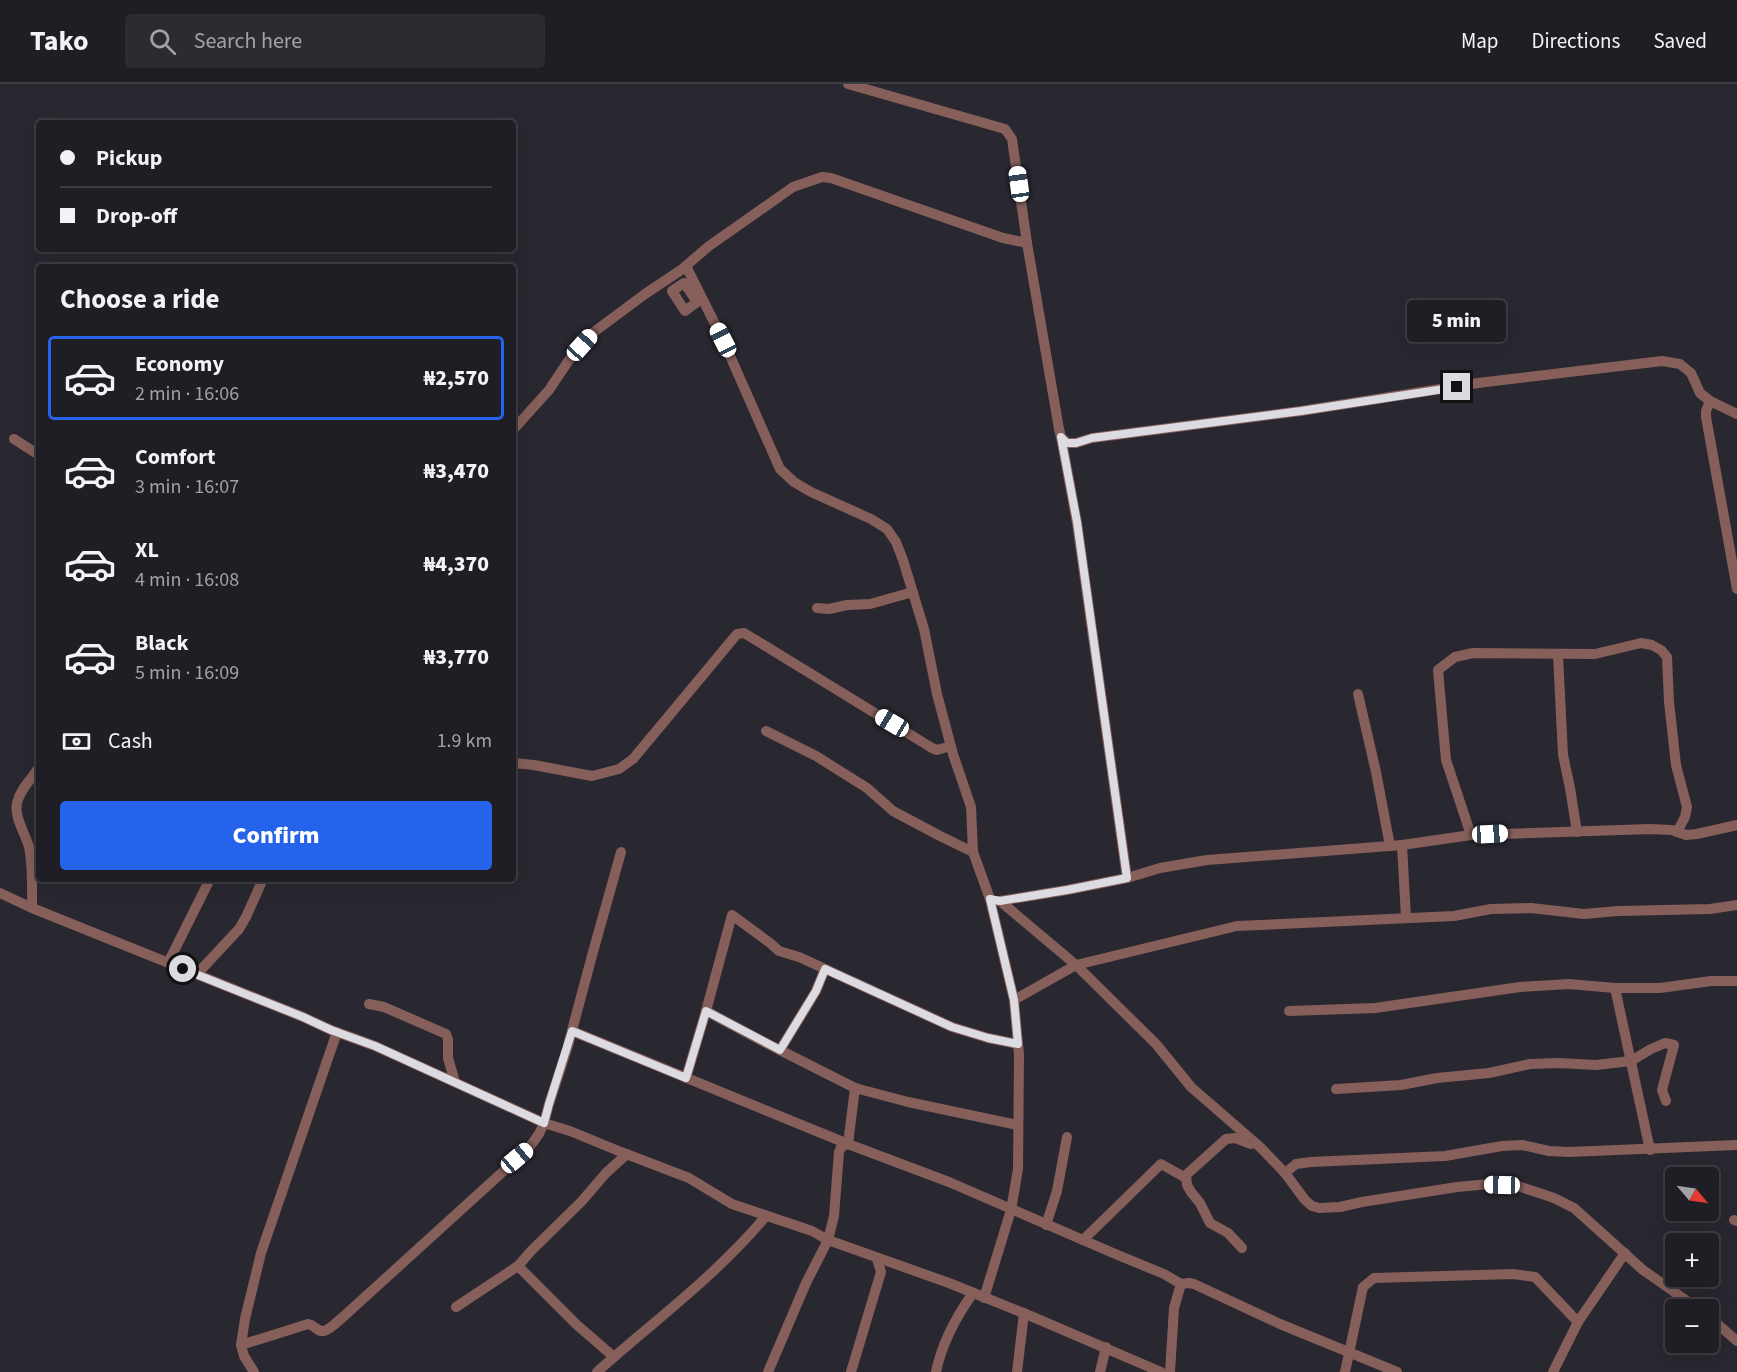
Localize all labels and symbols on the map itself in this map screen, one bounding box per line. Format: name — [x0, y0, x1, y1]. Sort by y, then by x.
car — [1008, 165, 1030, 203]
callout: 5 min — [1408, 300, 1506, 342]
car — [707, 320, 739, 360]
car — [563, 326, 601, 364]
route end — [1443, 373, 1470, 400]
car — [872, 706, 912, 740]
car — [1472, 824, 1508, 844]
route start — [169, 955, 196, 982]
car — [497, 1140, 537, 1176]
north arrow — [1665, 1167, 1719, 1221]
car — [1484, 1176, 1520, 1194]

